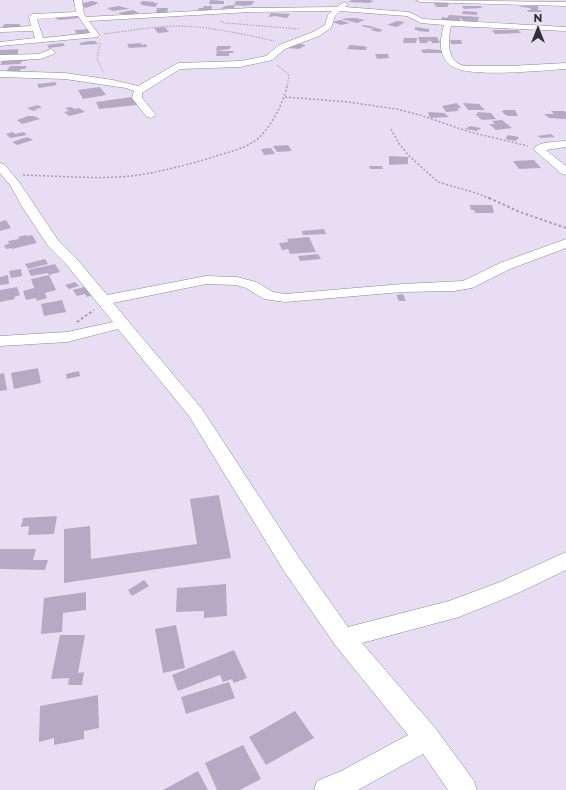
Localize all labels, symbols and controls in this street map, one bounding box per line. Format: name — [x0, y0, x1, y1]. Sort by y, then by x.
north arrow — [518, 8, 558, 48]
text: N — [534, 11, 542, 25]

